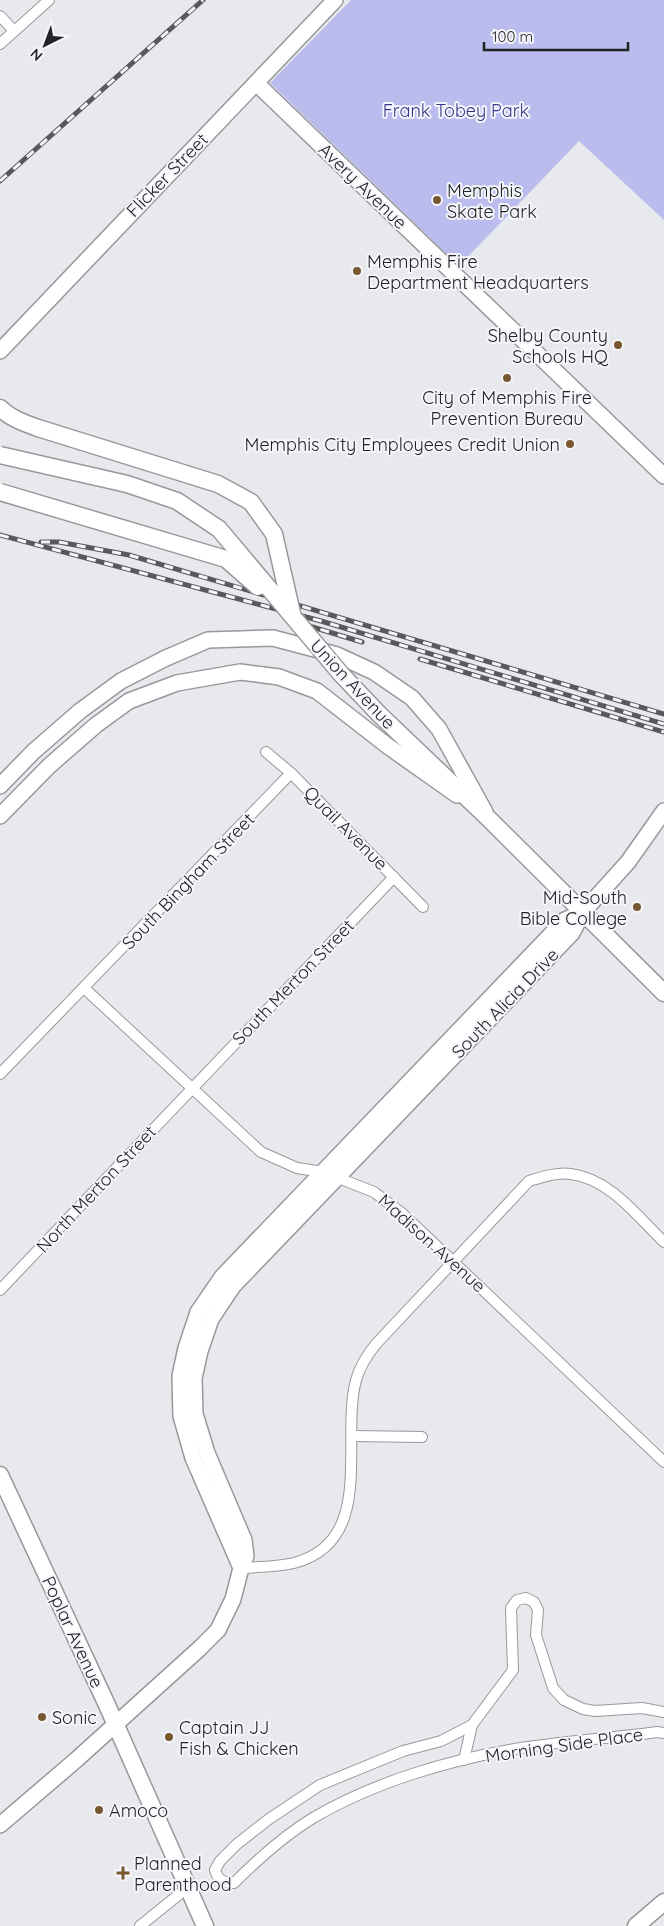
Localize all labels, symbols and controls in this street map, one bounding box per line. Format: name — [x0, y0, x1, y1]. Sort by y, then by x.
north arrow — [20, 20, 70, 70]
scale bar — [484, 20, 628, 52]
text: 100 m — [492, 27, 533, 46]
text: N — [26, 45, 46, 65]
park label: Frank Tobey Park — [383, 99, 529, 122]
street label: Flicker Street — [121, 128, 213, 222]
street label: Avery Avenue — [314, 138, 412, 234]
place label: Memphis Skate Park — [447, 179, 537, 223]
marker: Memphis Skate Park — [431, 194, 443, 206]
place label: Memphis Fire Department Headquarters — [367, 250, 589, 294]
marker: Memphis Fire Department Headquarters — [351, 265, 363, 277]
place label: Shelby County Schools HQ — [488, 324, 609, 368]
marker: Shelby County Schools HQ — [612, 339, 624, 351]
marker: City of Memphis Fire Prevention Bureau — [501, 372, 513, 384]
place label: City of Memphis Fire Prevention Bureau — [422, 386, 592, 430]
place label: Memphis City Employees Credit Union — [245, 433, 560, 456]
marker: Memphis City Employees Credit Union — [564, 438, 576, 450]
street label: Union Avenue — [305, 634, 401, 734]
street label: Quail Avenue — [299, 781, 393, 875]
street label: South Bingham Street — [117, 808, 259, 954]
place label: Mid-South Bible College — [520, 886, 627, 930]
marker: Mid-South Bible College — [631, 901, 643, 913]
street label: South Merton Street — [227, 914, 359, 1050]
street label: South Alicia Drive — [447, 943, 563, 1063]
street label: North Merton Street — [31, 1121, 161, 1257]
street label: Madison Avenue — [373, 1189, 491, 1297]
street label: Poplar Avenue — [37, 1572, 109, 1692]
place label: Sonic — [52, 1706, 97, 1729]
marker: Sonic — [36, 1711, 48, 1723]
place label: Captain JJ Fish & Chicken — [179, 1716, 299, 1760]
street label: Morning Side Place — [484, 1723, 644, 1767]
marker: Captain JJ Fish & Chicken — [163, 1731, 175, 1743]
place label: Amoco — [109, 1799, 168, 1822]
marker: Amoco — [93, 1804, 105, 1816]
place label: Planned Parenthood — [134, 1852, 232, 1896]
marker: Planned Parenthood — [116, 1866, 130, 1880]

